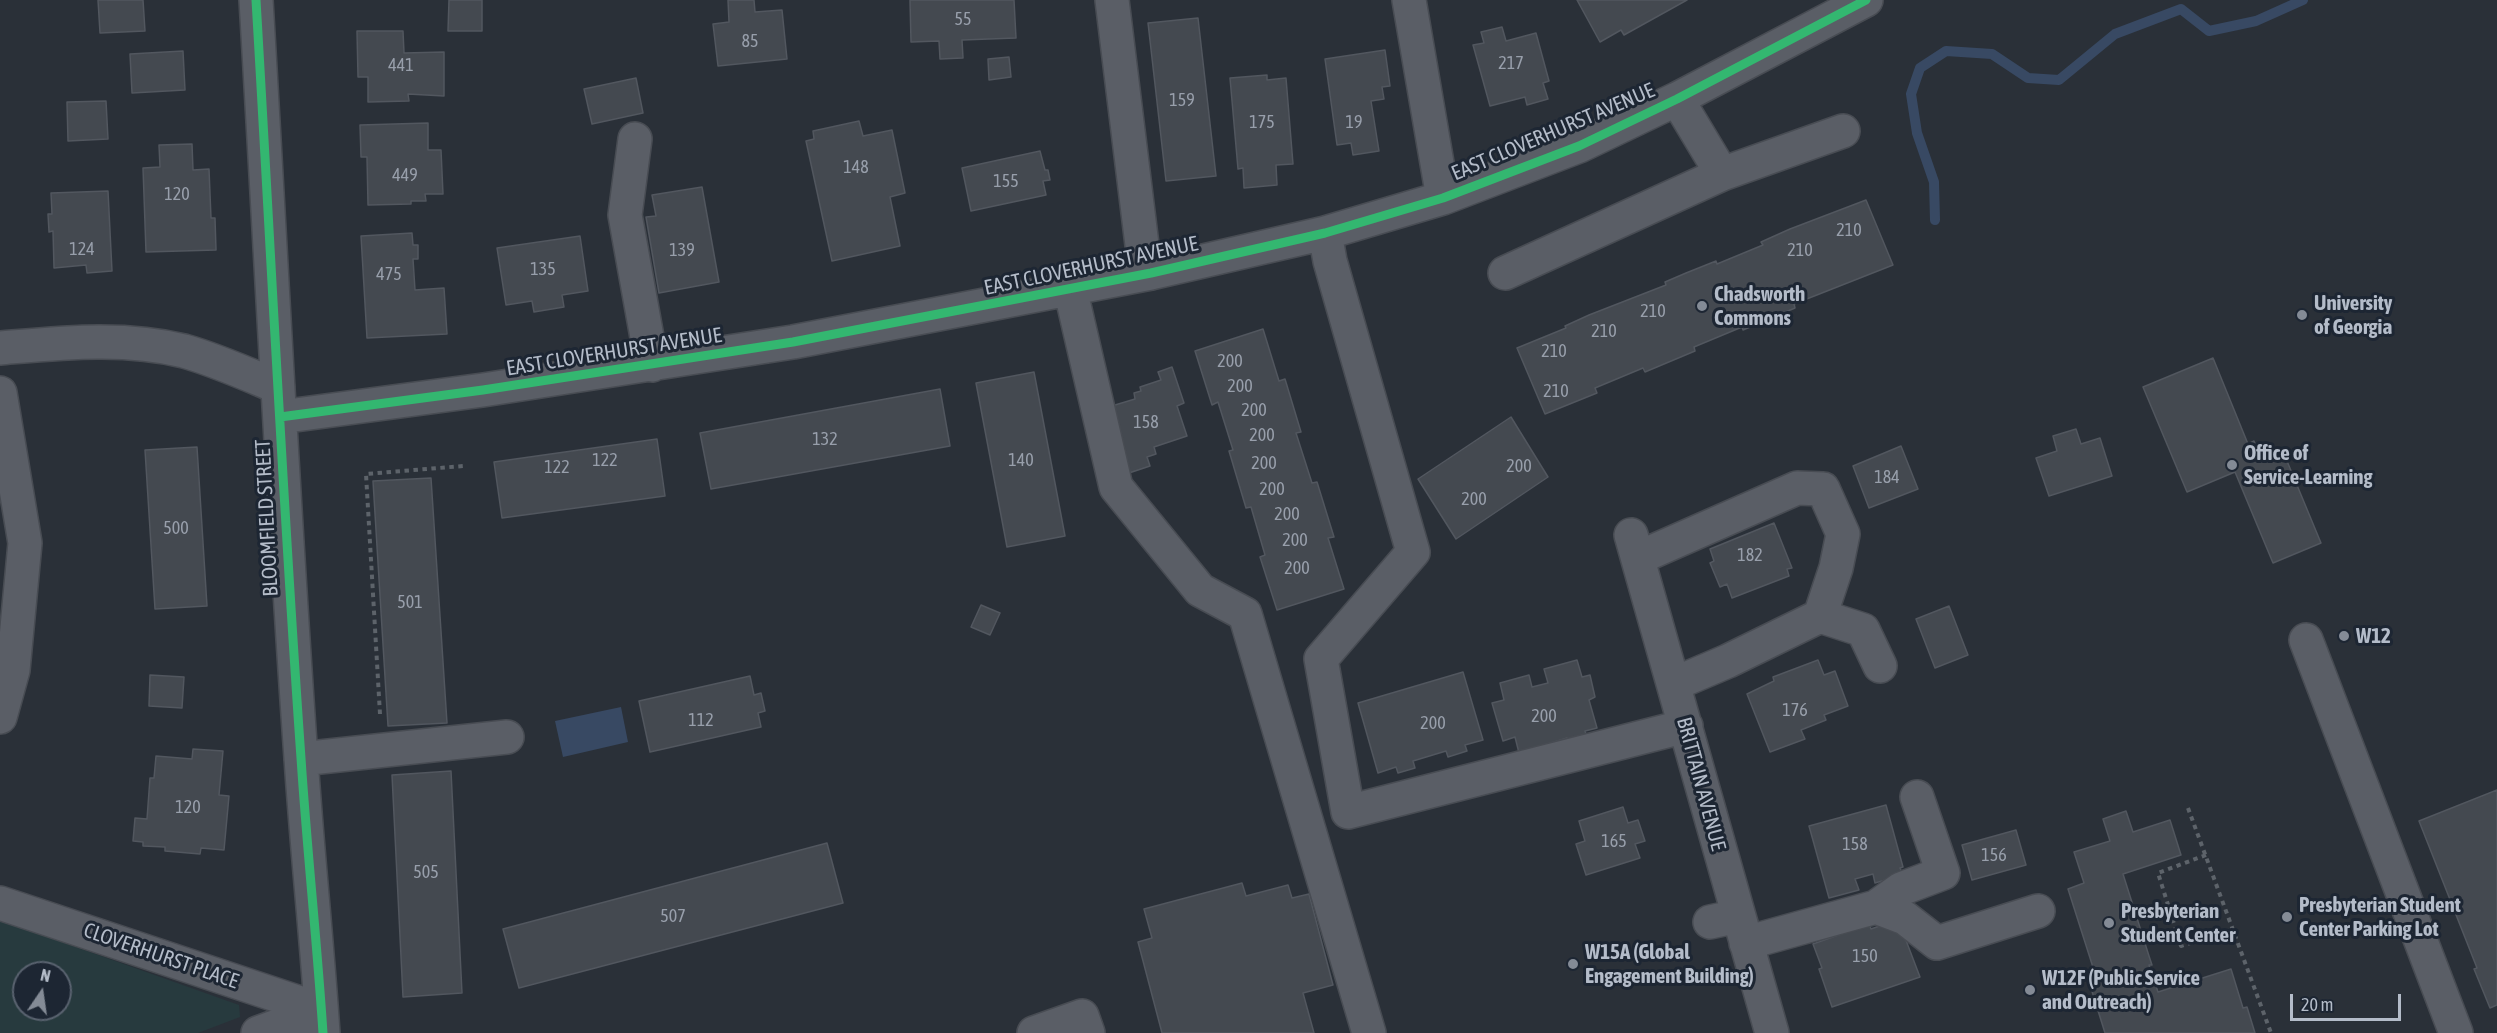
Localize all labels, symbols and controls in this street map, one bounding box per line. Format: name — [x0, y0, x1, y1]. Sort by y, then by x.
house number: 55 — [955, 8, 971, 30]
house number: 85 — [742, 30, 758, 52]
house number: 217 — [1498, 52, 1524, 74]
house number: 441 — [388, 54, 414, 76]
street label: EAST CLOVERHURST AVENUE — [1448, 78, 1658, 186]
house number: 159 — [1169, 89, 1195, 111]
house number: 175 — [1249, 111, 1275, 133]
house number: 19 — [1346, 111, 1362, 133]
house number: 148 — [843, 156, 869, 178]
house number: 449 — [392, 164, 418, 186]
house number: 155 — [993, 170, 1019, 192]
house number: 120 — [164, 183, 190, 205]
house number: 210 — [1836, 219, 1862, 241]
street label: EAST CLOVERHURST AVENUE — [982, 231, 1200, 301]
house number: 124 — [69, 238, 95, 260]
house number: 139 — [669, 239, 695, 261]
house number: 210 — [1787, 239, 1813, 261]
house number: 135 — [530, 258, 556, 280]
house number: 475 — [376, 263, 402, 285]
place label: Chadsworth Commons — [1714, 281, 1805, 331]
place label: University of Georgia — [2314, 290, 2393, 340]
marker: Chadsworth Commons — [1695, 299, 1709, 313]
house number: 210 — [1640, 300, 1666, 322]
marker: University of Georgia — [2295, 308, 2309, 322]
house number: 210 — [1591, 320, 1617, 342]
street label: EAST CLOVERHURST AVENUE — [504, 323, 724, 381]
house number: 210 — [1541, 340, 1567, 362]
house number: 200 — [1217, 350, 1243, 372]
house number: 200 — [1227, 375, 1253, 397]
house number: 210 — [1543, 380, 1569, 402]
house number: 200 — [1241, 399, 1267, 421]
house number: 158 — [1133, 411, 1159, 433]
house number: 200 — [1249, 424, 1275, 446]
house number: 132 — [812, 428, 838, 450]
street label: BLOOMFIELD STREET — [250, 439, 284, 597]
place label: Office of Service-Learning — [2244, 440, 2372, 490]
house number: 122 — [592, 449, 618, 471]
house number: 140 — [1008, 449, 1034, 471]
house number: 200 — [1251, 452, 1277, 474]
house number: 200 — [1506, 455, 1532, 477]
house number: 122 — [544, 456, 570, 478]
marker: Office of Service-Learning — [2225, 458, 2239, 472]
house number: 184 — [1874, 466, 1900, 488]
house number: 200 — [1259, 478, 1285, 500]
house number: 200 — [1461, 488, 1487, 510]
house number: 200 — [1274, 503, 1300, 525]
house number: 500 — [163, 517, 189, 539]
house number: 200 — [1282, 529, 1308, 551]
house number: 182 — [1737, 544, 1763, 566]
house number: 200 — [1284, 557, 1310, 579]
house number: 501 — [397, 591, 423, 613]
place label: W12 — [2356, 623, 2391, 649]
marker: W12 — [2337, 629, 2351, 643]
house number: 176 — [1782, 699, 1808, 721]
house number: 200 — [1531, 705, 1557, 727]
house number: 112 — [688, 709, 714, 731]
house number: 200 — [1420, 712, 1446, 734]
street label: BRITTAIN AVENUE — [1671, 715, 1731, 853]
house number: 120 — [175, 796, 201, 818]
house number: 165 — [1601, 830, 1627, 852]
house number: 158 — [1842, 833, 1868, 855]
house number: 156 — [1981, 844, 2007, 866]
house number: 505 — [413, 861, 439, 883]
place label: Presbyterian Student Center Parking Lot — [2299, 892, 2461, 942]
place label: Presbyterian Student Center — [2121, 898, 2235, 948]
house number: 507 — [660, 905, 686, 927]
marker: Presbyterian Student Center Parking Lot — [2280, 910, 2294, 924]
marker: Presbyterian Student Center — [2102, 916, 2116, 930]
street label: CLOVERHURST PLACE — [80, 918, 242, 994]
place label: W15A (Global Engagement Building) — [1585, 939, 1754, 989]
house number: 150 — [1852, 945, 1878, 967]
marker: W15A (Global Engagement Building) — [1566, 957, 1580, 971]
north arrow — [12, 961, 72, 1021]
place label: W12F (Public Service and Outreach) — [2042, 965, 2200, 1015]
text: N — [39, 966, 52, 985]
scale bar — [2293, 982, 2404, 1020]
marker: W12F (Public Service and Outreach) — [2023, 983, 2037, 997]
text: 20 m — [2301, 994, 2333, 1015]

